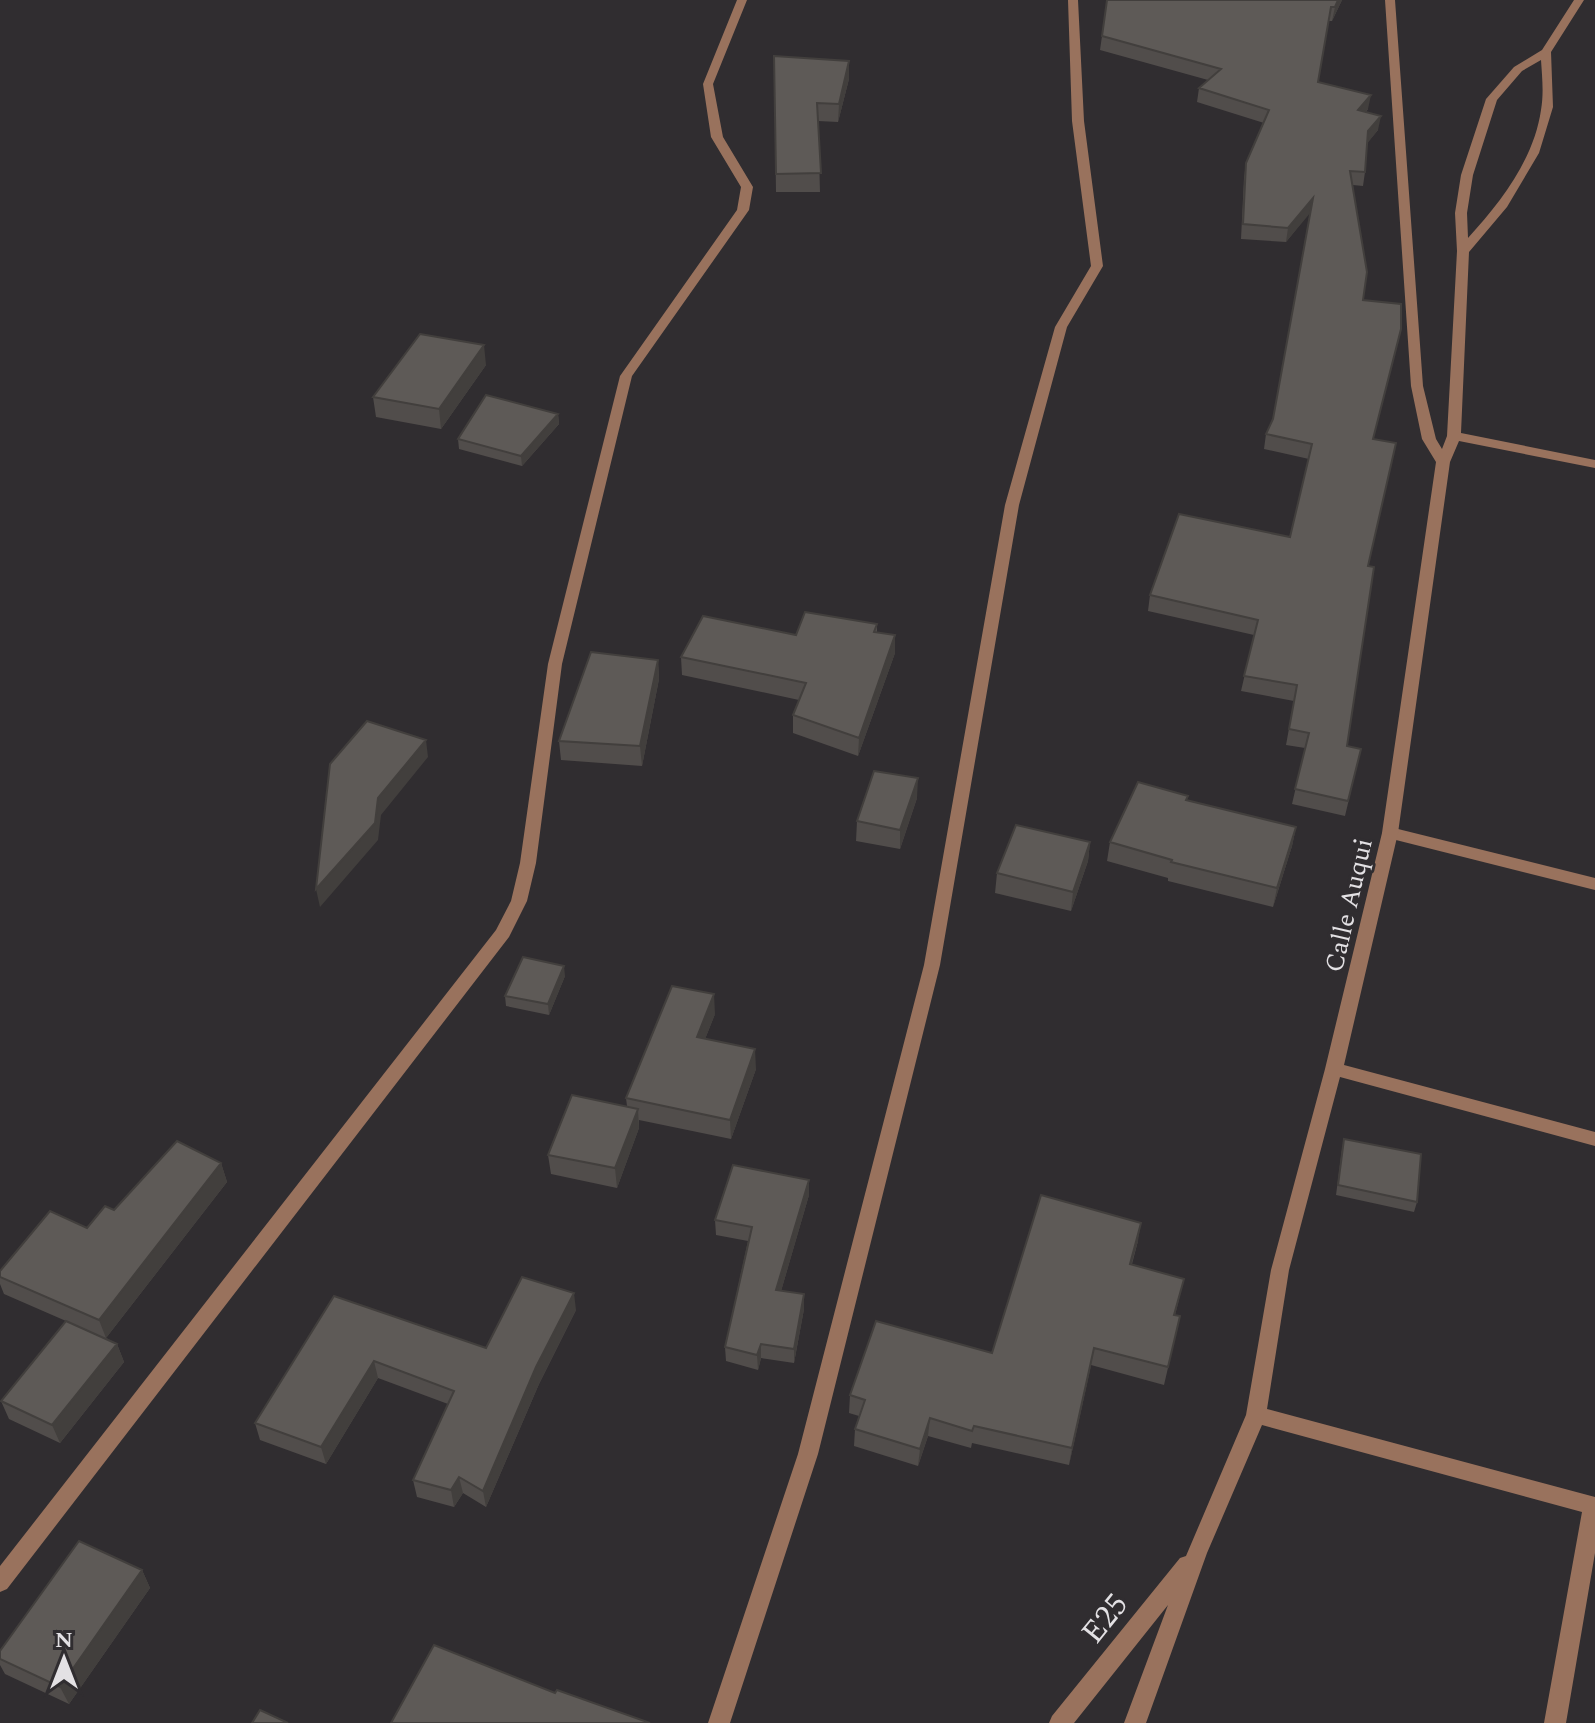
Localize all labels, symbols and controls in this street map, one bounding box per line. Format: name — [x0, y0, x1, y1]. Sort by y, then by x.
street label: Calle Auqui — [1314, 834, 1384, 976]
street label: E25 — [1069, 1583, 1141, 1655]
north arrow — [24, 1619, 104, 1699]
text: N — [55, 1624, 73, 1657]

